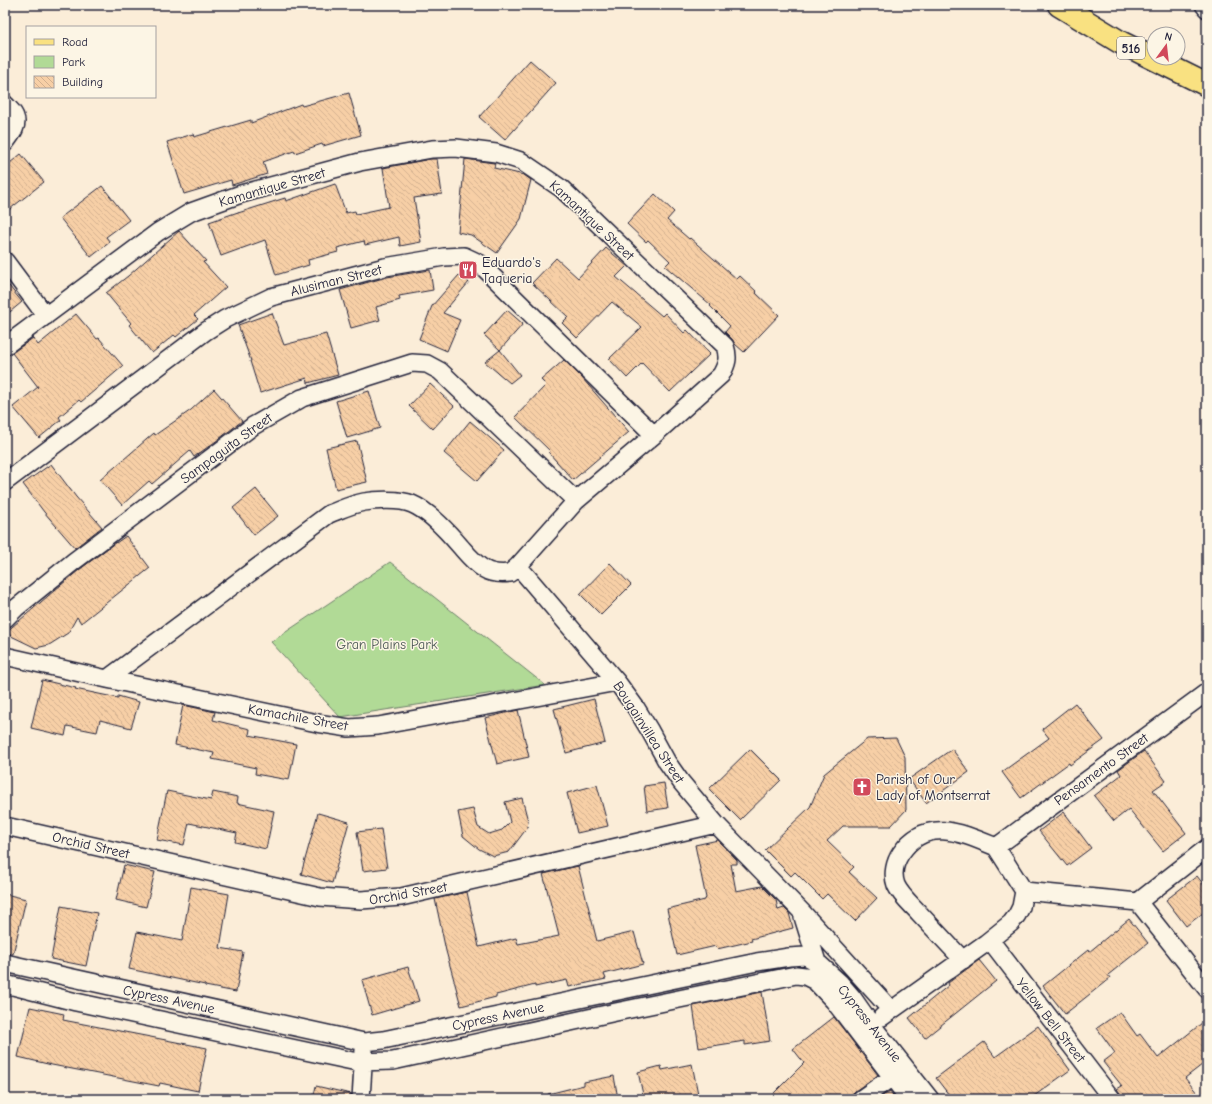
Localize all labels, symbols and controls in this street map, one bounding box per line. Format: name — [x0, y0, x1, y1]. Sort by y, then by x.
legend — [26, 26, 156, 98]
north arrow — [1146, 26, 1186, 66]
text: N — [1163, 30, 1174, 44]
text: Road — [62, 35, 88, 49]
road number: 516 — [1117, 37, 1145, 59]
text: Park — [62, 55, 85, 69]
text: Building — [62, 75, 103, 89]
street label: Kamantique Street — [217, 164, 328, 211]
street label: Kamantique Street — [546, 177, 638, 265]
place label: Eduardo's Taqueria — [482, 254, 541, 287]
restaurant icon: Eduardo's Taqueria — [457, 259, 479, 281]
street label: Alusiman Street — [289, 261, 385, 300]
street label: Sampaguita Street — [177, 409, 276, 487]
park label: Gran Plains Park — [336, 636, 438, 653]
street label: Bougainvillea Street — [609, 678, 688, 787]
street label: Kamachile Street — [247, 700, 350, 735]
street label: Pensamento Street — [1051, 729, 1152, 809]
place label: Parish of Our Lady of Montserrat — [876, 771, 991, 804]
church icon: Parish of Our Lady of Montserrat — [851, 776, 873, 798]
street label: Orchid Street — [51, 828, 132, 863]
street label: Orchid Street — [368, 878, 449, 909]
street label: Yellow Bell Street — [1012, 975, 1089, 1067]
street label: Cypress Avenue — [121, 981, 216, 1018]
street label: Cypress Avenue — [834, 981, 905, 1065]
street label: Cypress Avenue — [451, 998, 546, 1035]

